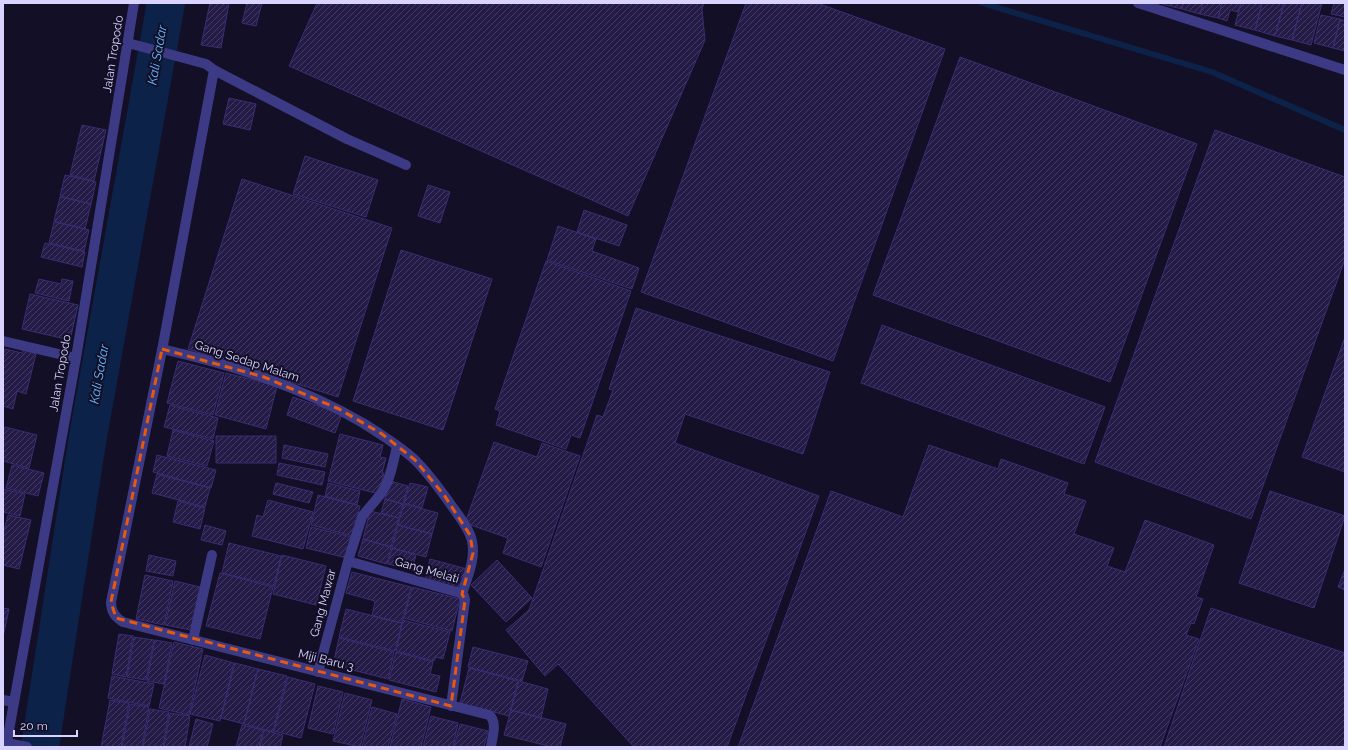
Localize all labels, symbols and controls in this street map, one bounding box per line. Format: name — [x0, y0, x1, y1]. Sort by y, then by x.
street label: Jalan Tropodo — [100, 14, 126, 94]
water label: Kali Sadar — [144, 24, 170, 86]
street label: Jalan Tropodo — [46, 333, 74, 413]
street label: Gang Sedap Malam — [193, 337, 301, 385]
water label: Kali Sadar — [86, 343, 112, 405]
street label: Gang Melati — [393, 554, 461, 586]
street label: Gang Mawar — [307, 567, 339, 639]
street label: Miji Baru 3 — [297, 646, 355, 674]
scale bar — [14, 712, 77, 738]
text: 20 m — [20, 719, 48, 733]

